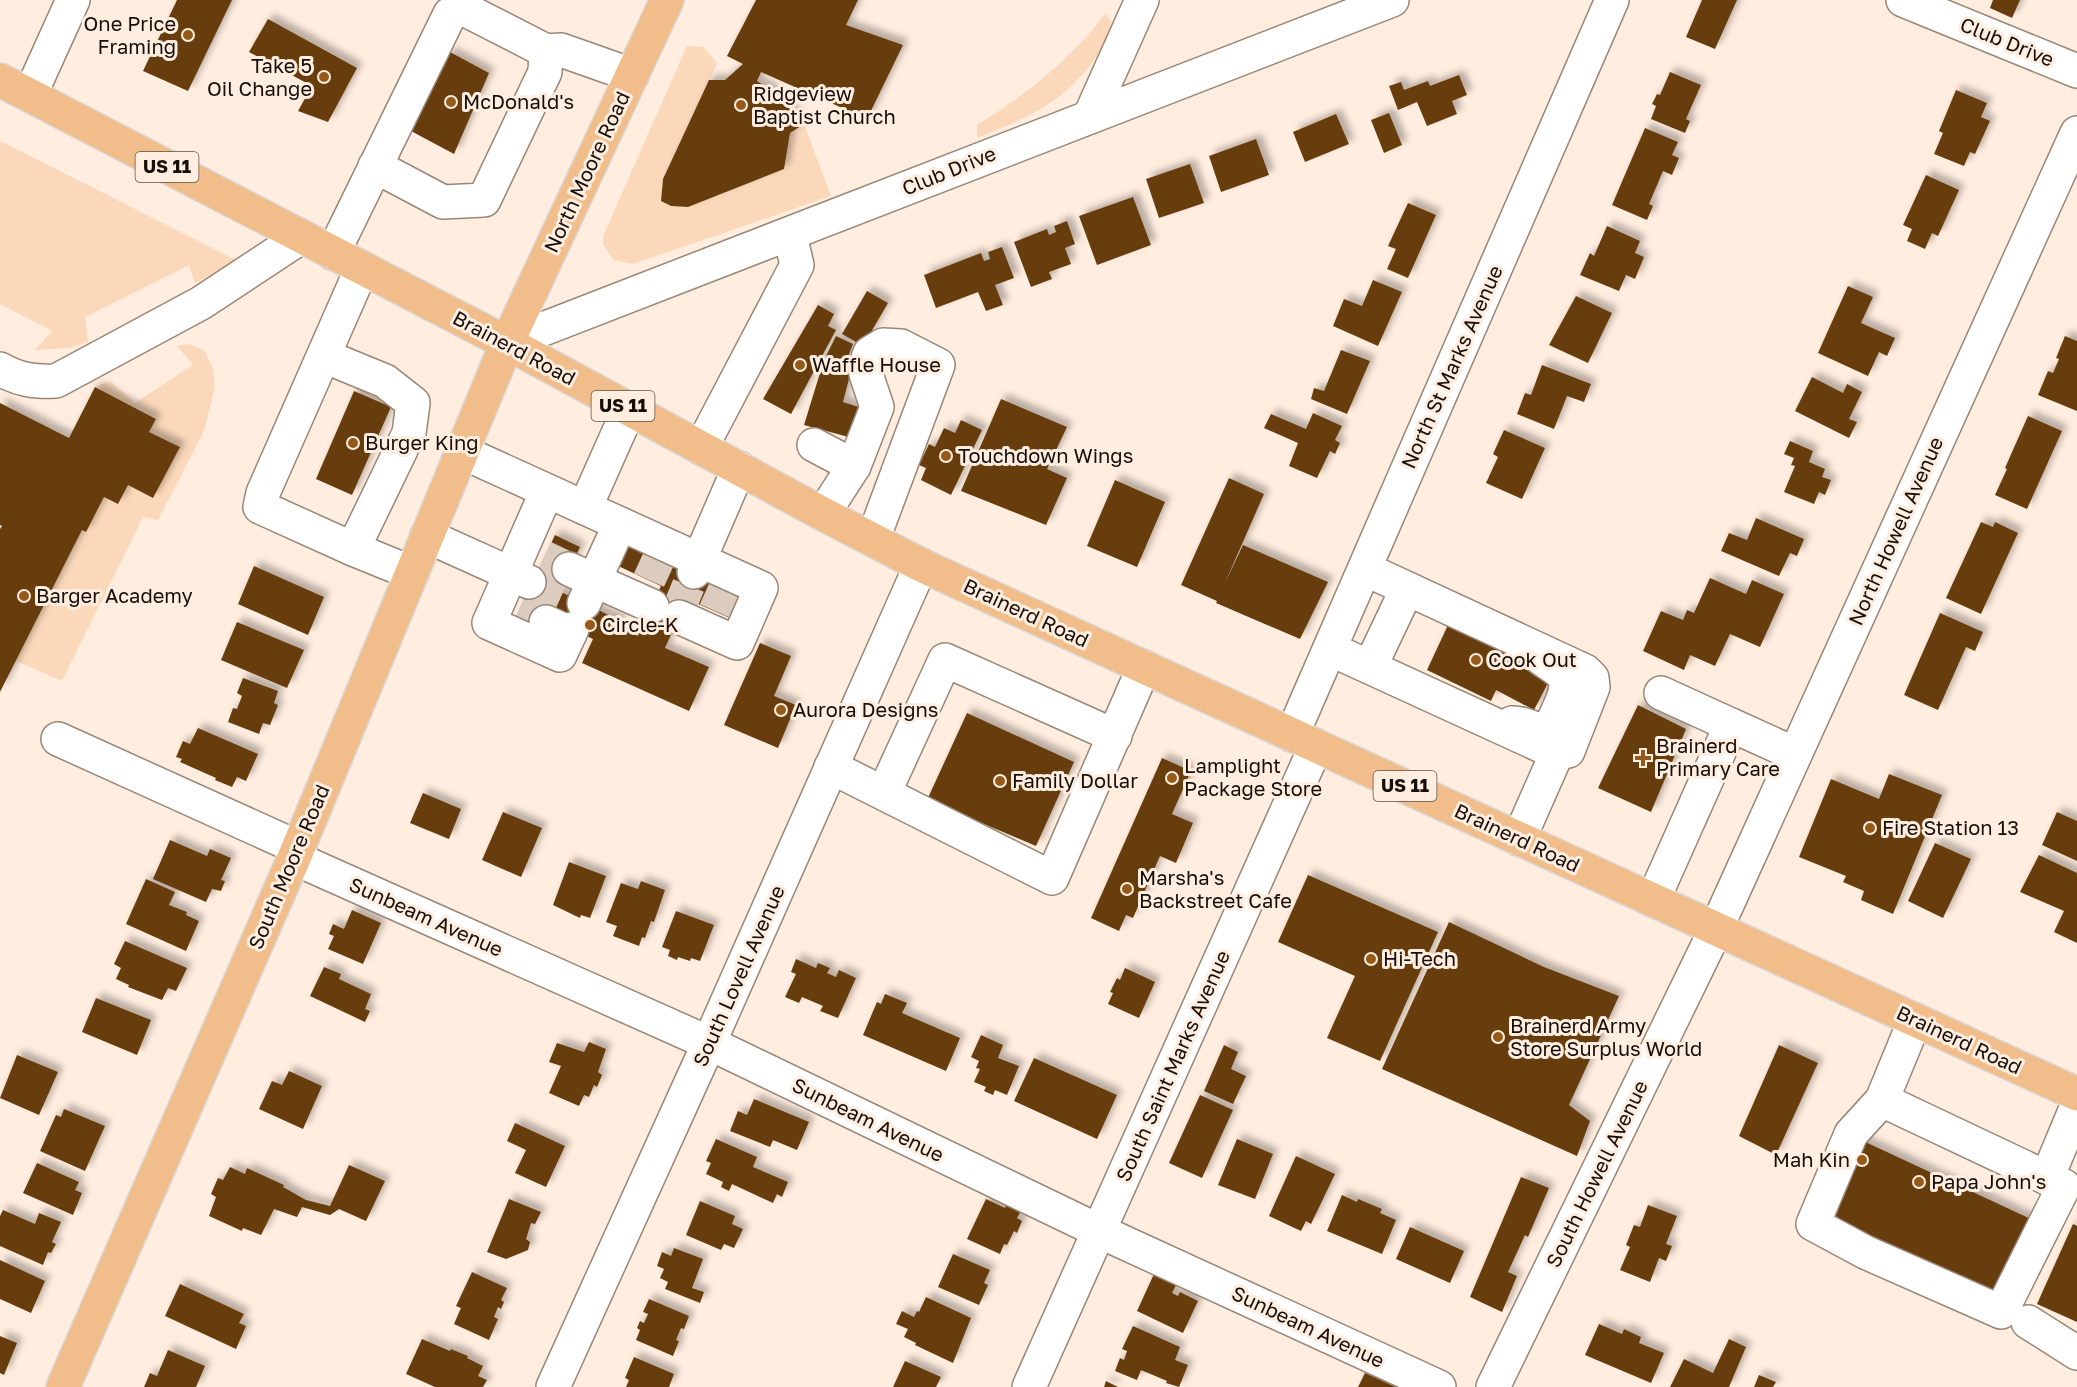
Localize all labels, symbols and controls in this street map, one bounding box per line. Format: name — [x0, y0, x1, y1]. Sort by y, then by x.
place label: One Price Framing — [84, 11, 176, 58]
street label: Club Drive — [1957, 11, 2058, 71]
marker: One Price Framing — [181, 28, 195, 42]
place label: Take 5 Oil Change — [207, 53, 312, 100]
marker: Take 5 Oil Change — [317, 70, 331, 84]
place label: Ridgeview Baptist Church — [753, 81, 896, 128]
street label: North Moore Road — [538, 87, 634, 256]
place label: McDonald's — [463, 89, 574, 113]
marker: McDonald's — [444, 95, 458, 109]
marker: Ridgeview Baptist Church — [734, 98, 748, 112]
street label: Club Drive — [898, 140, 999, 200]
road number: US 11 — [136, 152, 198, 182]
street label: North St Marks Avenue — [1395, 261, 1507, 472]
street label: Brainerd Road — [449, 305, 580, 390]
place label: Waffle House — [812, 352, 941, 376]
marker: Waffle House — [793, 358, 807, 372]
road number: US 11 — [592, 391, 654, 421]
place label: Burger King — [365, 430, 479, 454]
street label: North Howell Avenue — [1843, 433, 1947, 629]
marker: Burger King — [346, 436, 360, 450]
place label: Touchdown Wings — [958, 443, 1133, 467]
marker: Touchdown Wings — [939, 449, 953, 463]
street label: Brainerd Road — [960, 573, 1093, 652]
place label: Barger Academy — [36, 583, 193, 607]
marker: Barger Academy — [17, 589, 31, 603]
place label: Circle-K — [602, 612, 679, 636]
marker: Circle-K — [583, 618, 597, 632]
place label: Cook Out — [1488, 647, 1577, 671]
marker: Cook Out — [1469, 653, 1483, 667]
place label: Aurora Designs — [793, 697, 938, 721]
marker: Aurora Designs — [774, 703, 788, 717]
place label: Brainerd Primary Care — [1656, 733, 1780, 780]
marker: Brainerd Primary Care — [1634, 749, 1652, 767]
place label: Lamplight Package Store — [1184, 753, 1322, 800]
place label: Family Dollar — [1012, 768, 1138, 792]
marker: Lamplight Package Store — [1165, 771, 1179, 785]
road number: US 11 — [1374, 771, 1436, 801]
marker: Family Dollar — [993, 774, 1007, 788]
street label: South Moore Road — [243, 781, 334, 953]
street label: Brainerd Road — [1451, 798, 1584, 877]
place label: Fire Station 13 — [1882, 815, 2019, 839]
marker: Fire Station 13 — [1863, 821, 1877, 835]
place label: Marsha's Backstreet Cafe — [1139, 865, 1292, 912]
street label: Sunbeam Avenue — [346, 871, 507, 961]
street label: South Lovell Avenue — [687, 881, 789, 1070]
marker: Marsha's Backstreet Cafe — [1120, 882, 1134, 896]
street label: South Saint Marks Avenue — [1110, 946, 1234, 1185]
place label: Hi-Tech — [1383, 946, 1456, 970]
marker: Hi-Tech — [1364, 952, 1378, 966]
street label: Brainerd Road — [1893, 1000, 2026, 1079]
place label: Brainerd Army Store Surplus World — [1510, 1013, 1702, 1060]
marker: Brainerd Army Store Surplus World — [1491, 1030, 1505, 1044]
street label: Sunbeam Avenue — [789, 1072, 948, 1166]
street label: South Howell Avenue — [1540, 1076, 1652, 1271]
place label: Mah Kin — [1773, 1147, 1850, 1171]
marker: Mah Kin — [1855, 1153, 1869, 1167]
place label: Papa John's — [1931, 1169, 2046, 1193]
marker: Papa John's — [1912, 1175, 1926, 1189]
street label: Sunbeam Avenue — [1228, 1280, 1389, 1372]

